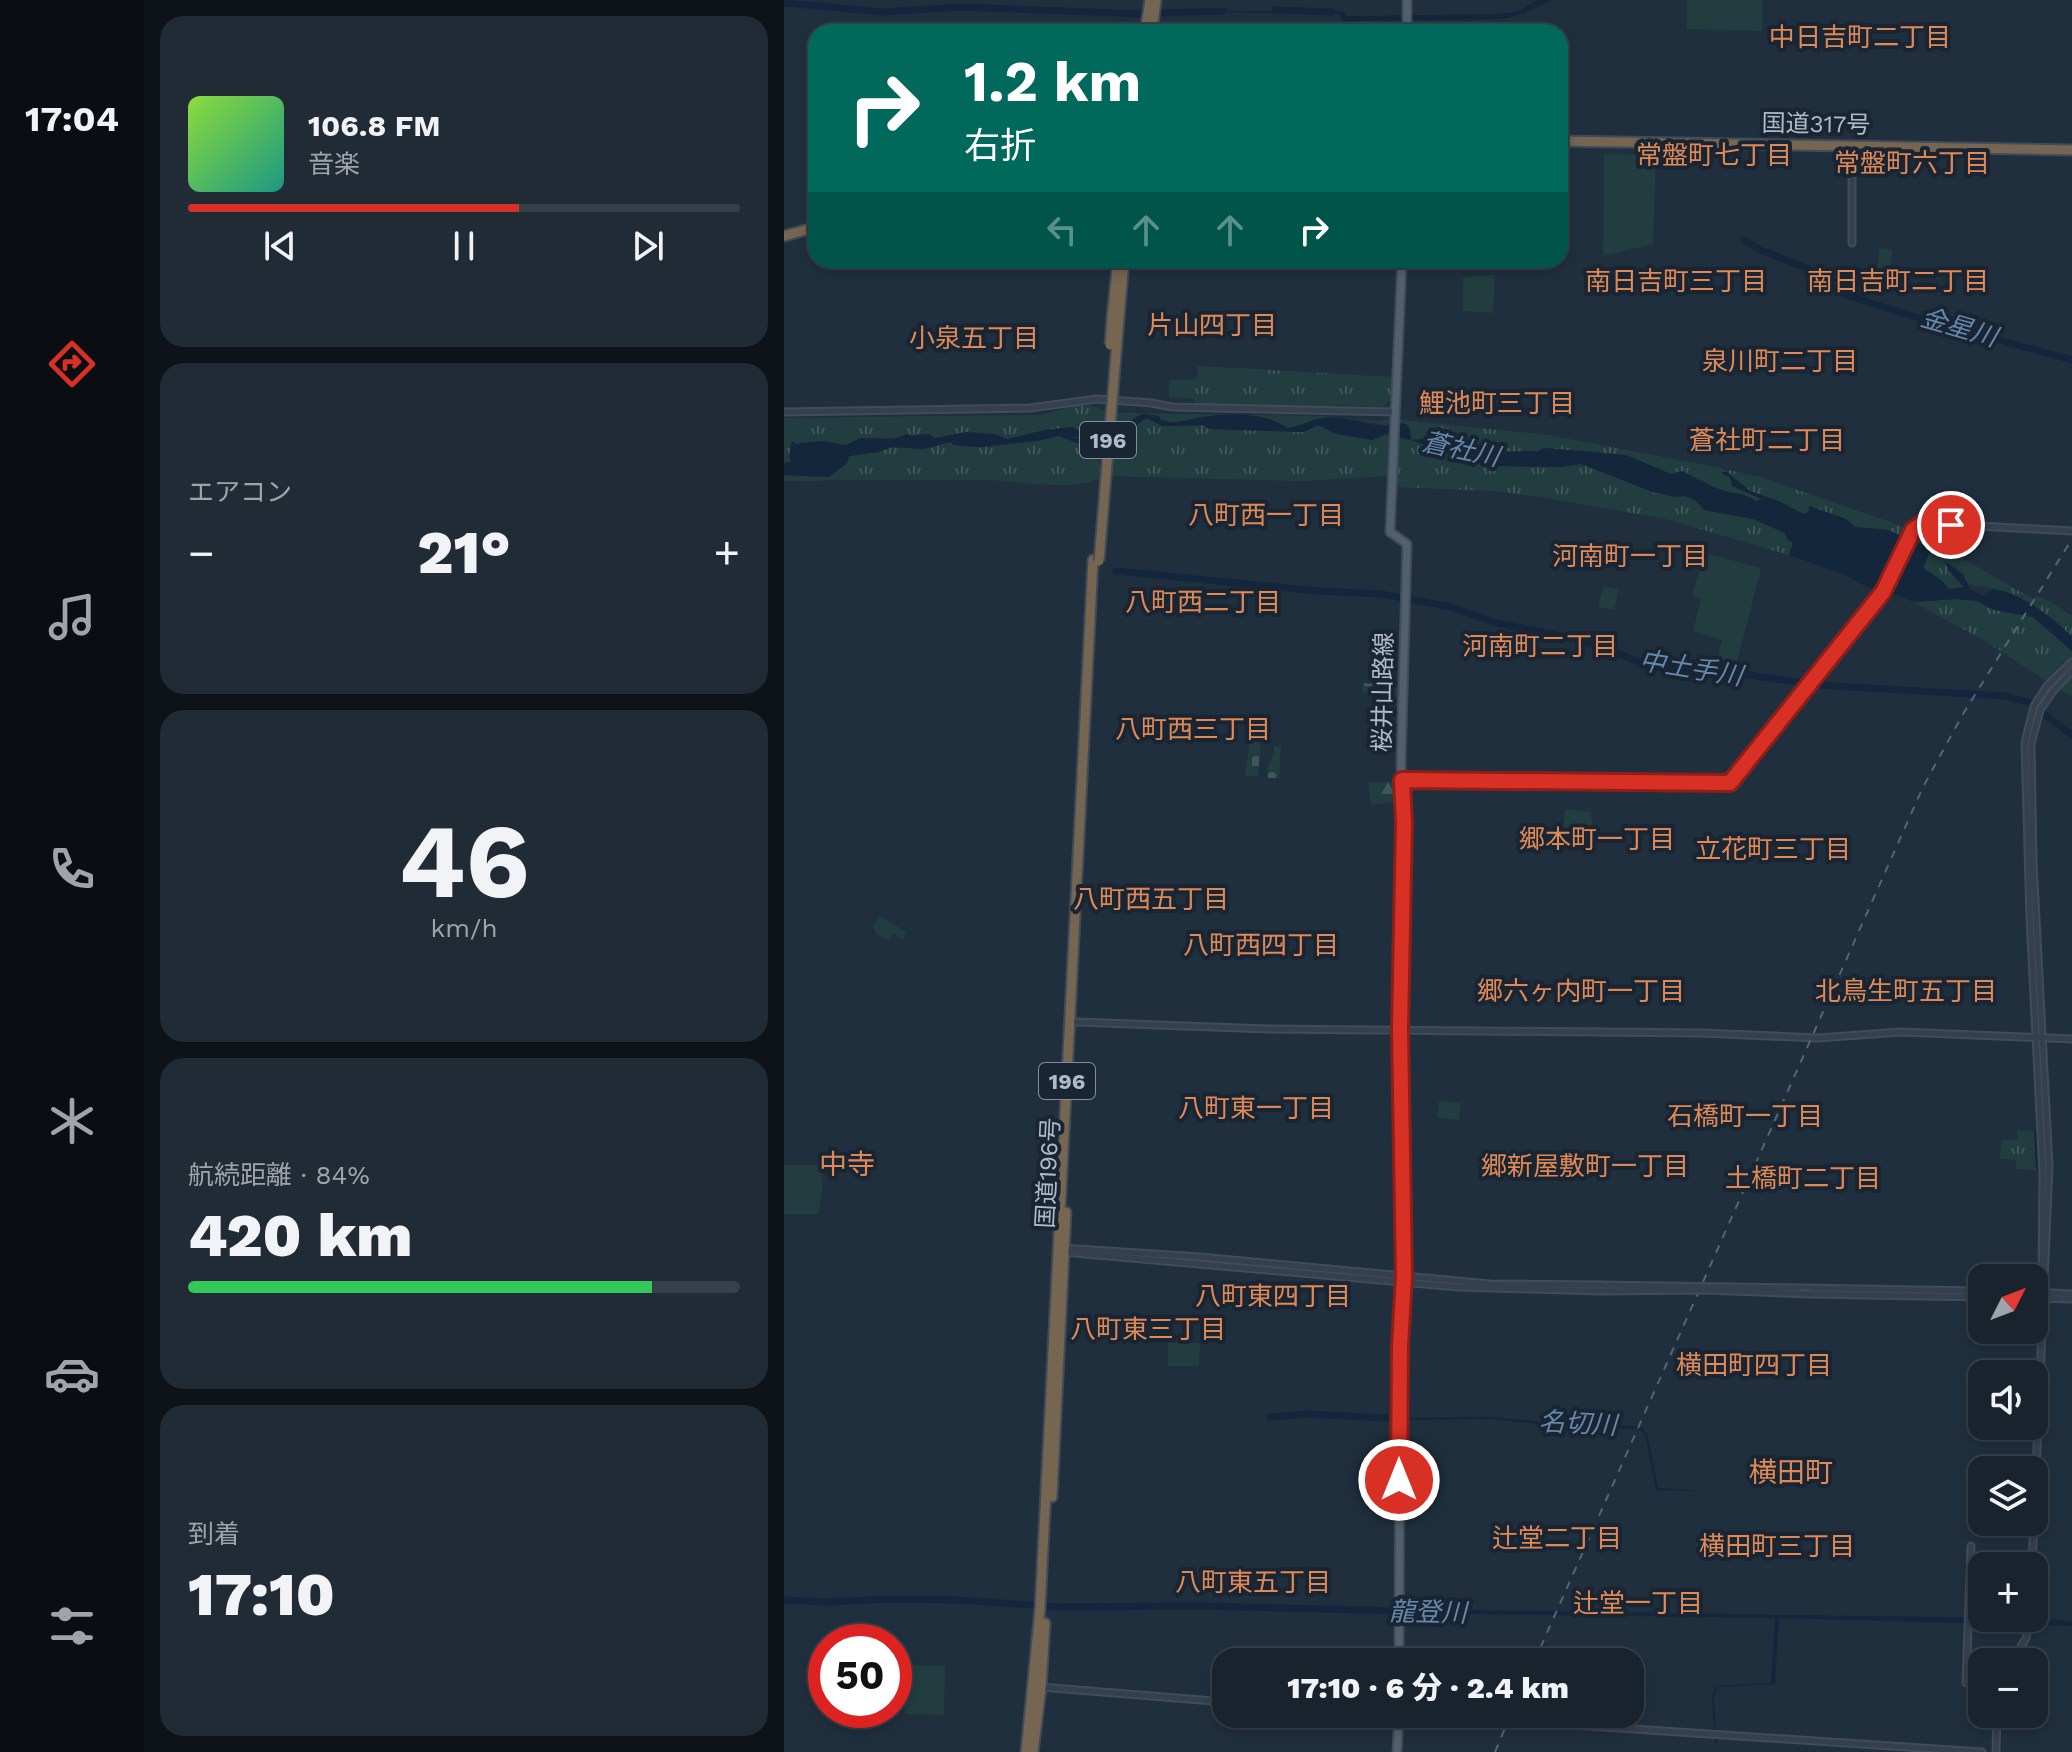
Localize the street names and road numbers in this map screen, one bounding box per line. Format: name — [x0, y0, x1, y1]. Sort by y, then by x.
street label: 国道317号 — [1761, 109, 1871, 139]
road number: 196 — [1080, 422, 1136, 458]
street label: 桜井山路線 — [1368, 632, 1398, 752]
road number: 196 — [1039, 1063, 1095, 1099]
street label: 国道196号 — [1031, 1117, 1065, 1229]

